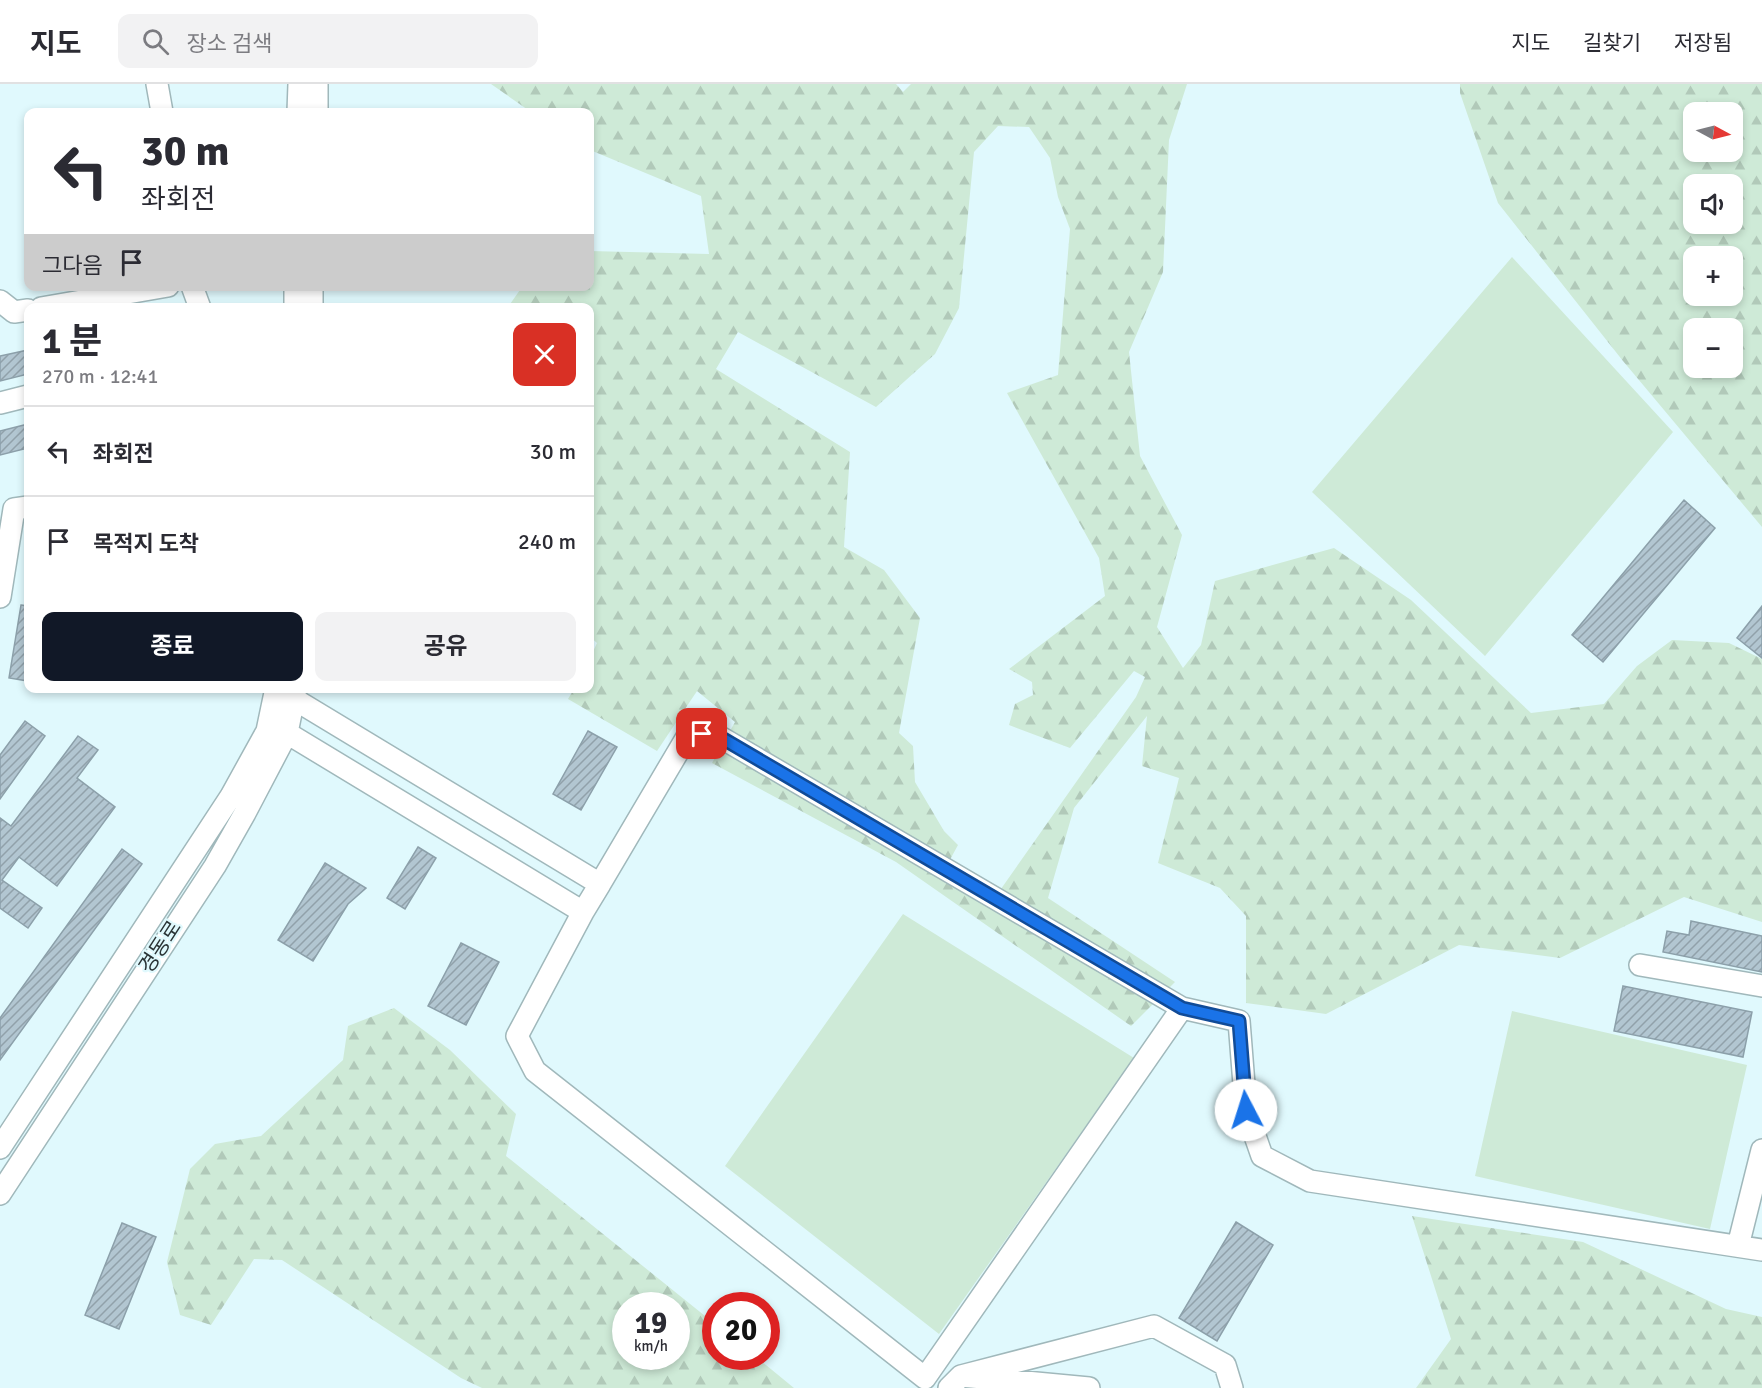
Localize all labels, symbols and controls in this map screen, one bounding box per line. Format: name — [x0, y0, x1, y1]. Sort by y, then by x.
search box — [118, 14, 538, 68]
icon: search — [139, 25, 172, 58]
text: 지도 — [30, 27, 82, 61]
text: 장소 검색 — [187, 30, 272, 57]
text: 지도 — [1511, 30, 1550, 56]
text: 길찾기 — [1583, 30, 1641, 56]
text: 저장됨 — [1674, 30, 1732, 56]
north arrow — [1683, 102, 1743, 162]
map controls — [1683, 102, 1743, 378]
text: 30 m — [141, 126, 230, 177]
icon: left — [42, 132, 120, 210]
button: sound — [1683, 174, 1743, 234]
text: 좌회전 — [141, 183, 216, 216]
icon: arrive — [115, 246, 148, 279]
button: + — [1683, 246, 1743, 306]
text: 그다음 — [42, 252, 103, 279]
button: − — [1683, 318, 1743, 378]
text: 1 분 — [42, 319, 102, 364]
button: close — [513, 323, 576, 386]
text: 270 m · 12:41 — [42, 364, 158, 389]
icon: left — [42, 435, 75, 468]
text: 30 m — [530, 438, 576, 465]
text: 좌회전 — [93, 440, 154, 467]
icon: arrive — [42, 525, 75, 558]
text: 240 m — [518, 528, 576, 555]
text: 목적지 도착 — [93, 530, 199, 557]
button: 종료 — [42, 612, 303, 681]
button: 공유 — [315, 612, 576, 681]
pin — [676, 708, 727, 759]
icon: arrive — [685, 717, 718, 750]
street label: 경동로 — [133, 916, 187, 978]
position arrow — [1214, 1078, 1278, 1142]
speed limit sign: 20 — [702, 1292, 780, 1370]
text: 19 — [635, 1305, 667, 1342]
text: km/h — [634, 1337, 668, 1355]

